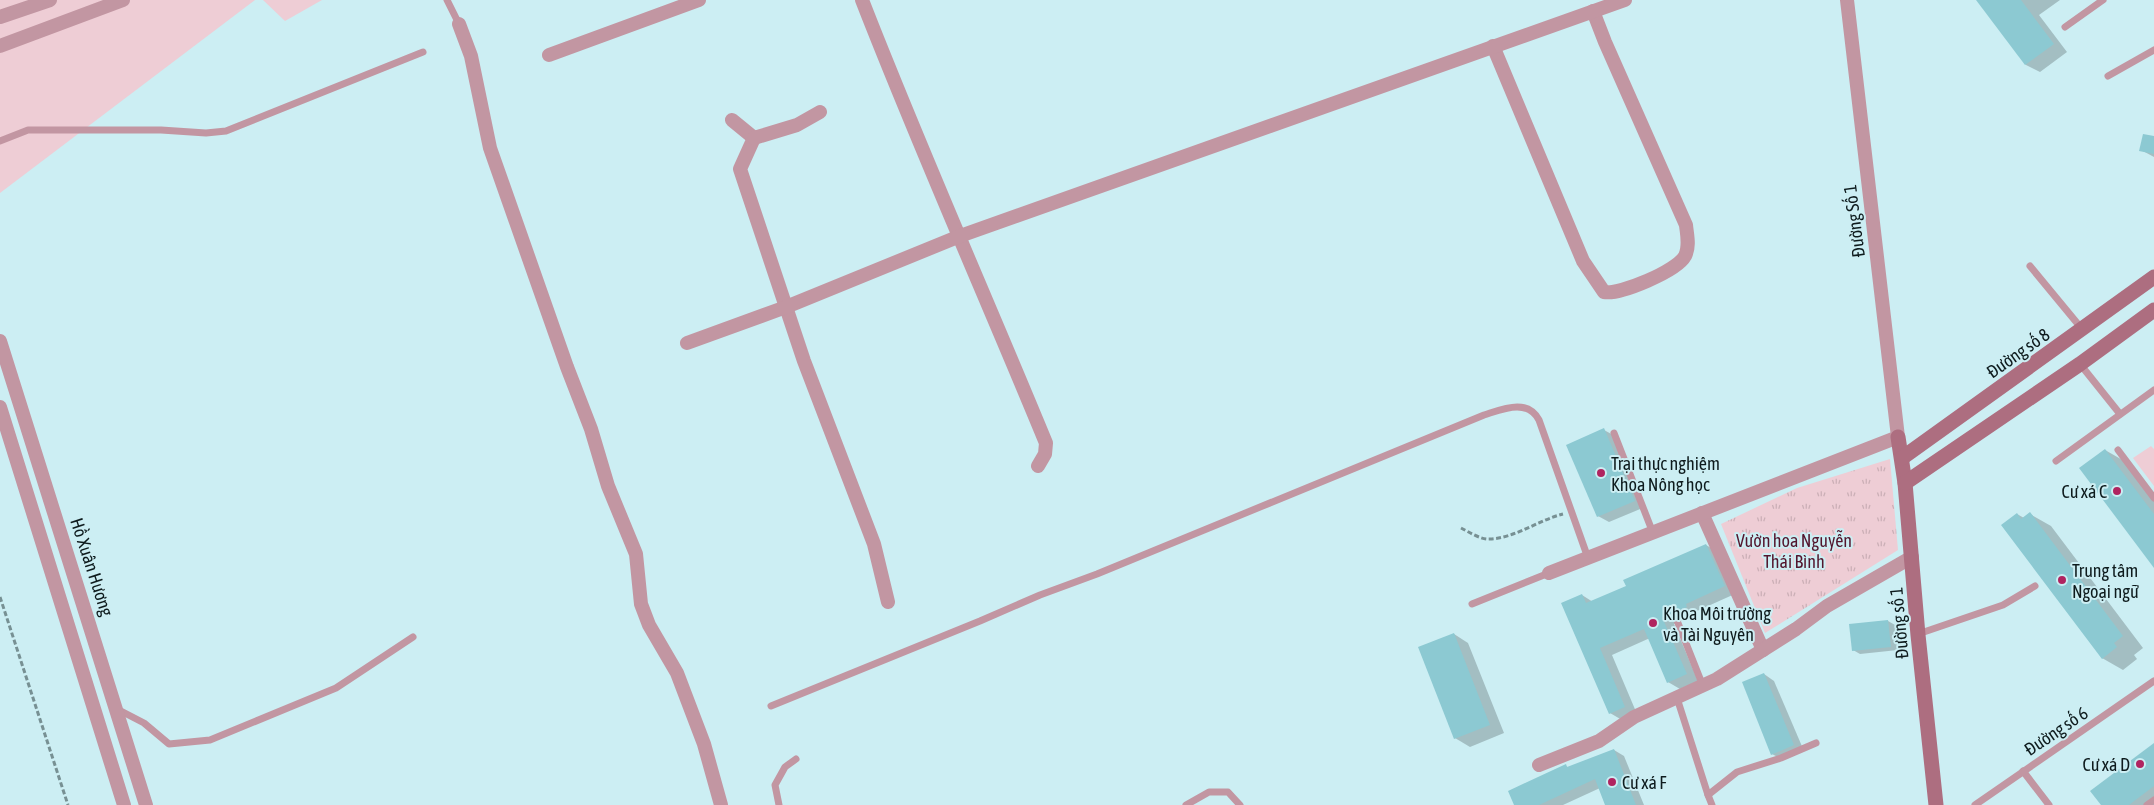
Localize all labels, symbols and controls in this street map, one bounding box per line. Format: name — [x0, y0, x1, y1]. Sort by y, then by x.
street label: Đường Số 1 — [1838, 183, 1869, 259]
street label: Đường số 8 — [1982, 323, 2053, 382]
place label: Trại thực nghiệm Khoa Nông học — [1611, 453, 1720, 495]
marker: Trại thực nghiệm Khoa Nông học — [1595, 467, 1607, 479]
place label: Cư xá C — [2062, 481, 2107, 502]
marker: Cư xá C — [2111, 485, 2123, 497]
street label: Hồ Xuân Hương — [66, 515, 119, 619]
park label: Vườn hoa Nguyễn Thái Bình — [1736, 530, 1852, 572]
place label: Trung tâm Ngoại ngữ — [2072, 560, 2139, 602]
marker: Trung tâm Ngoại ngữ — [2056, 574, 2068, 586]
street label: Đường số 1 — [1884, 586, 1913, 660]
place label: Khoa Môi trường và Tài Nguyên — [1663, 603, 1771, 645]
marker: Khoa Môi trường và Tài Nguyên — [1647, 617, 1659, 629]
street label: Đường số 6 — [2020, 701, 2092, 760]
place label: Cư xá D — [2083, 754, 2130, 775]
marker: Cư xá D — [2134, 758, 2146, 770]
place label: Cư xá F — [1622, 772, 1667, 793]
marker: Cư xá F — [1606, 776, 1618, 788]

